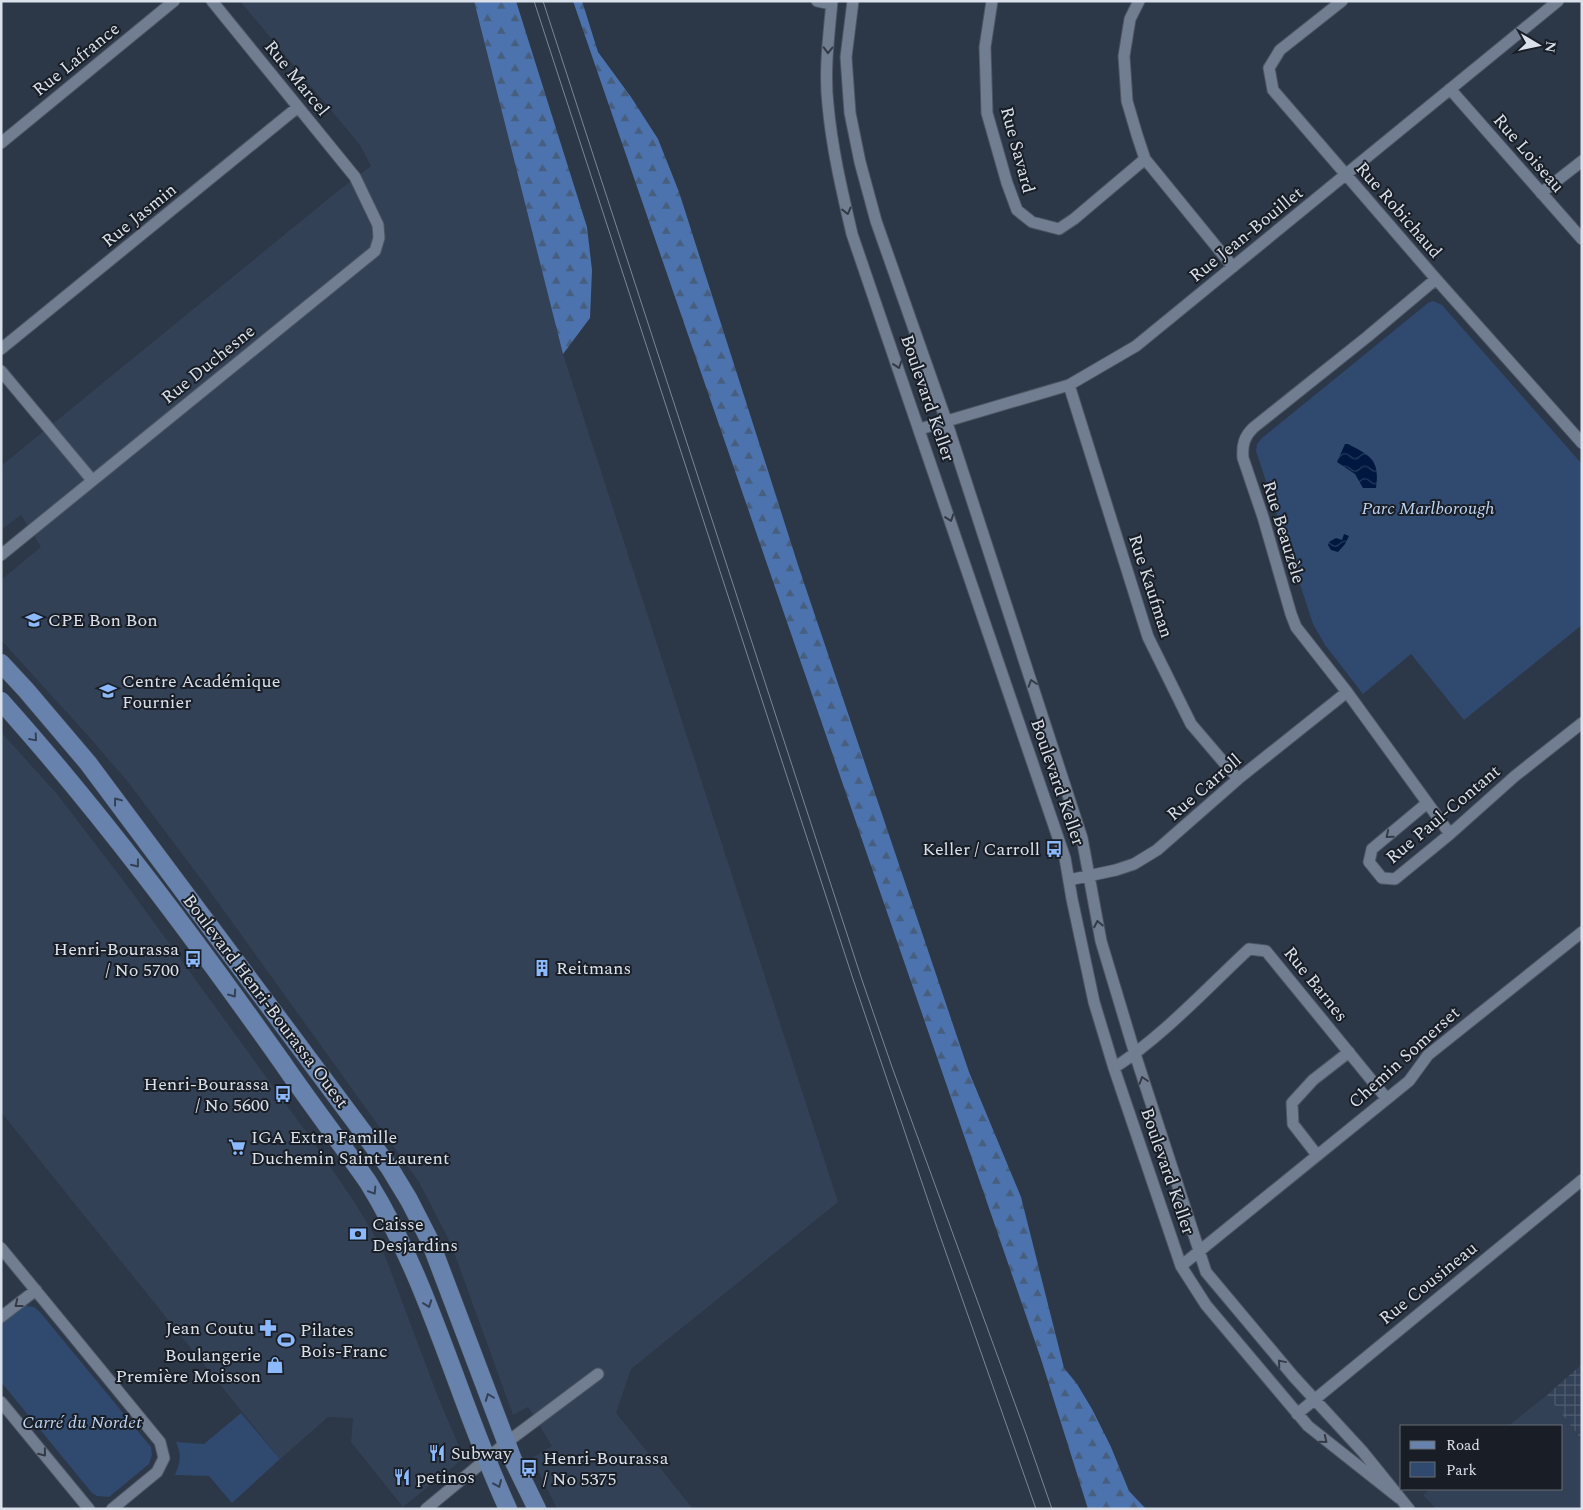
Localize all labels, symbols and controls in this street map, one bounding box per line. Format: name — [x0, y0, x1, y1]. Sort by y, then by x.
street label: Rue Lafrance — [27, 16, 126, 103]
north arrow — [1513, 20, 1563, 70]
street label: Rue Marcel — [257, 34, 336, 122]
text: N — [1539, 40, 1562, 54]
one-way arrow — [823, 46, 833, 54]
street label: Rue Savard — [993, 104, 1042, 196]
street label: Rue Loiseau — [1486, 108, 1571, 199]
street label: Rue Robichaud — [1349, 156, 1448, 265]
street label: Rue Jasmin — [96, 177, 183, 254]
street label: Rue Jean-Bouillet — [1183, 180, 1309, 289]
one-way arrow — [841, 206, 852, 215]
street label: Rue Duchesne — [156, 318, 261, 411]
street label: Boulevard Keller — [893, 331, 962, 465]
one-way arrow — [892, 360, 902, 368]
street label: Rue Beauzèle — [1255, 477, 1312, 587]
park label: Parc Marlborough — [1362, 495, 1494, 522]
one-way arrow — [945, 514, 955, 522]
street label: Rue Kaufman — [1121, 531, 1180, 641]
place label: CPE Bon Bon — [48, 607, 158, 634]
school or university icon: CPE Bon Bon — [24, 610, 44, 630]
place label: Centre Académique Fournier — [122, 668, 280, 716]
one-way arrow — [1028, 680, 1038, 688]
school or university icon: Centre Académique Fournier — [98, 681, 118, 701]
street label: Boulevard Keller — [1023, 715, 1092, 849]
one-way arrow — [28, 732, 37, 741]
street label: Rue Carroll — [1161, 747, 1248, 828]
street label: Rue Paul-Contant — [1380, 758, 1507, 871]
one-way arrow — [114, 797, 123, 807]
one-way arrow — [1386, 830, 1395, 838]
place label: Keller / Carroll — [922, 836, 1040, 863]
bus stop icon: Keller / Carroll — [1044, 839, 1064, 859]
one-way arrow — [130, 858, 138, 867]
street label: Boulevard Henri-Bourassa Ouest — [176, 888, 355, 1114]
one-way arrow — [1093, 920, 1103, 928]
place label: Henri-Bourassa / No 5700 — [54, 936, 179, 984]
street label: Rue Barnes — [1277, 941, 1354, 1028]
bus stop icon: Henri-Bourassa / No 5700 — [183, 949, 203, 969]
place label: Reitmans — [556, 955, 631, 982]
building icon: Reitmans — [532, 958, 552, 978]
one-way arrow — [227, 988, 236, 998]
street label: Chemin Somerset — [1343, 1000, 1466, 1115]
place label: Henri-Bourassa / No 5600 — [144, 1071, 269, 1119]
one-way arrow — [1139, 1076, 1149, 1085]
bus stop icon: Henri-Bourassa / No 5600 — [273, 1084, 293, 1104]
street label: Boulevard Keller — [1133, 1104, 1202, 1238]
place label: IGA Extra Famille Duchemin Saint-Laurent — [251, 1124, 449, 1172]
supermarket icon: IGA Extra Famille Duchemin Saint-Laurent — [227, 1137, 247, 1157]
one-way arrow — [367, 1185, 377, 1194]
place label: Caisse Desjardins — [372, 1211, 458, 1259]
bank icon: Caisse Desjardins — [348, 1224, 368, 1244]
street label: Rue Cousineau — [1373, 1235, 1483, 1332]
one-way arrow — [15, 1298, 24, 1307]
one-way arrow — [422, 1299, 432, 1308]
place label: Jean Coutu — [165, 1315, 254, 1342]
place label: Pilates Bois-Franc — [300, 1317, 388, 1365]
pharmacy icon: Jean Coutu — [258, 1318, 278, 1338]
sports icon: Pilates Bois-Franc — [276, 1330, 296, 1350]
place label: Boulangerie Première Moisson — [116, 1342, 261, 1390]
shop icon: Boulangerie Première Moisson — [265, 1355, 285, 1375]
one-way arrow — [1278, 1359, 1287, 1368]
one-way arrow — [485, 1393, 495, 1402]
park label: Carré du Nordet — [22, 1409, 142, 1436]
legend — [1400, 1425, 1563, 1490]
one-way arrow — [1318, 1434, 1327, 1442]
text: Road — [1446, 1434, 1480, 1457]
place label: Subway — [451, 1440, 513, 1467]
restaurant icon: Subway — [427, 1443, 447, 1463]
place label: Henri-Bourassa / No 5375 — [543, 1445, 669, 1493]
one-way arrow — [38, 1448, 47, 1457]
bus stop icon: Henri-Bourassa / No 5375 — [519, 1458, 539, 1478]
text: Park — [1446, 1459, 1477, 1482]
place label: petinos — [416, 1464, 475, 1491]
restaurant icon: petinos — [392, 1467, 412, 1487]
one-way arrow — [491, 1479, 502, 1488]

